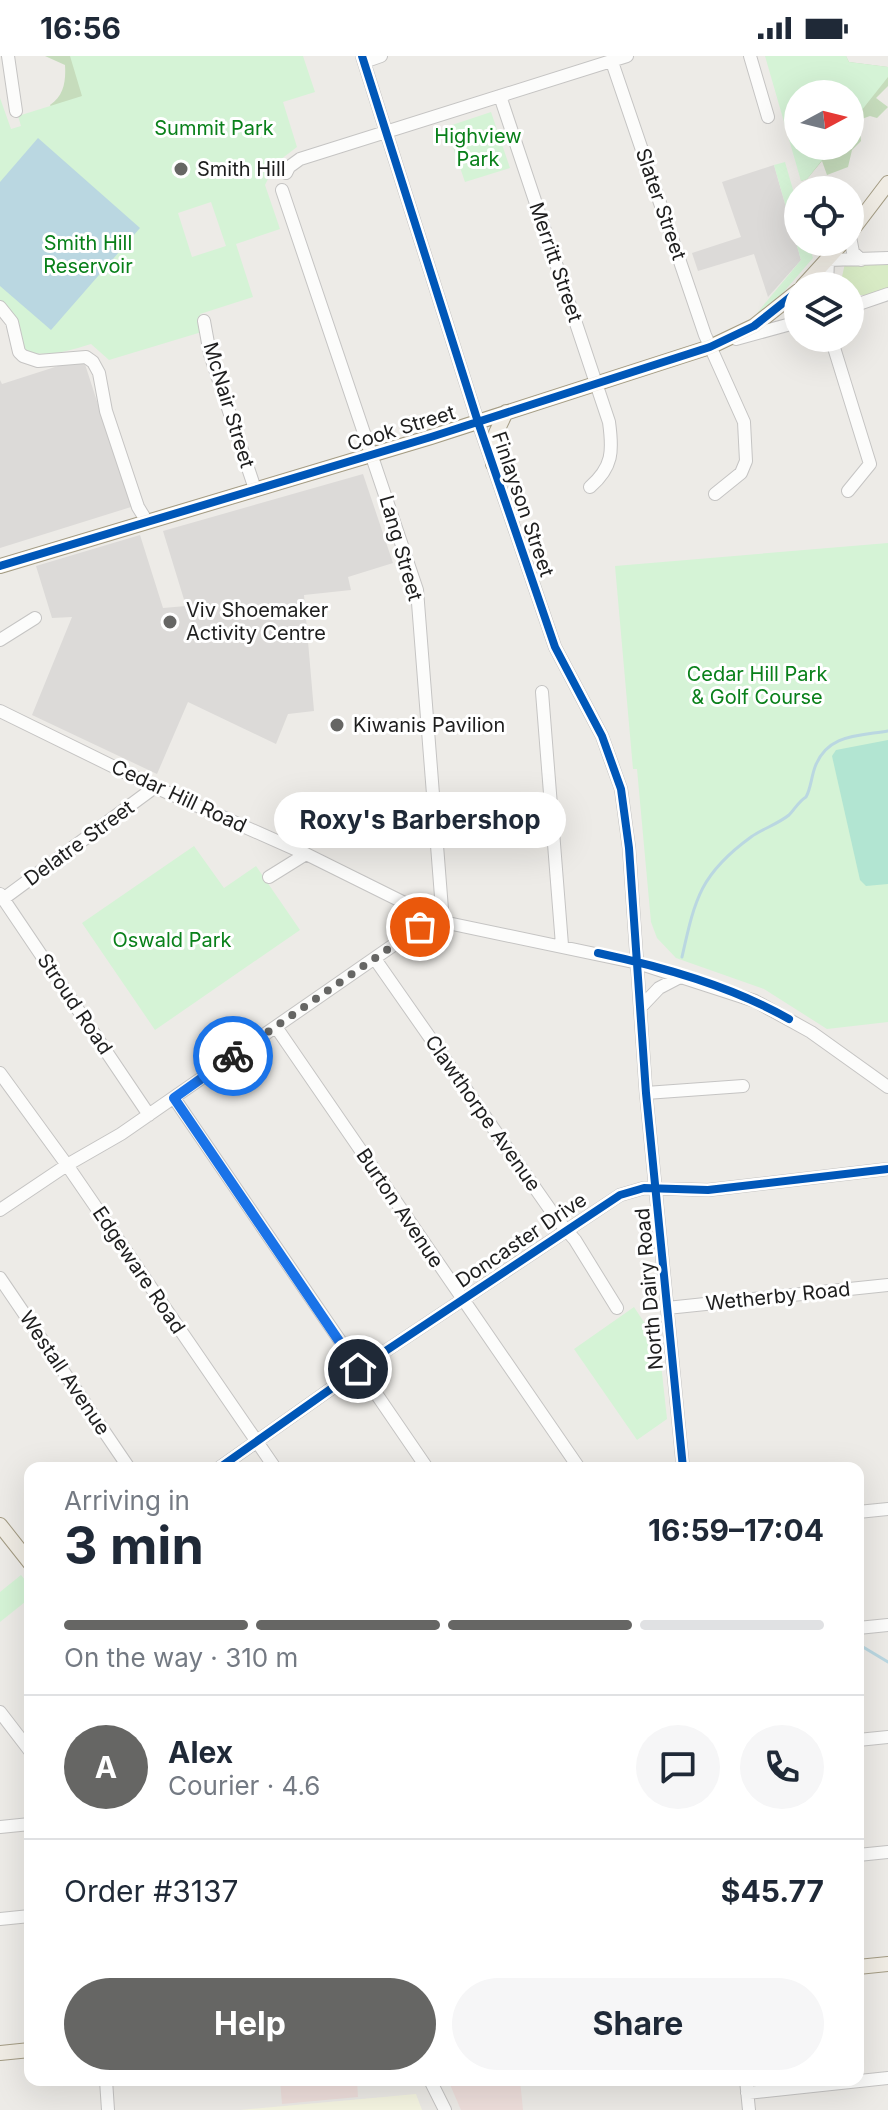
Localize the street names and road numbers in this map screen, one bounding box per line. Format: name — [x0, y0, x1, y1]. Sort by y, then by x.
street label: Slater Street — [631, 145, 691, 263]
street label: Merritt Street — [524, 199, 588, 325]
street label: McNair Street — [198, 339, 260, 471]
street label: Cook Street — [344, 400, 458, 456]
street label: Finlayson Street — [487, 428, 559, 580]
street label: Lang Street — [374, 492, 428, 604]
street label: Cedar Hill Road — [108, 754, 250, 838]
street label: Delatre Street — [20, 795, 139, 891]
street label: Stroud Road — [32, 949, 118, 1059]
street label: Clawthorpe Avenue — [420, 1030, 546, 1196]
street label: Burton Avenue — [351, 1144, 449, 1272]
street label: Doncaster Drive — [451, 1187, 591, 1293]
street label: Edgeware Road — [88, 1202, 190, 1338]
street label: North Dairy Road — [630, 1207, 668, 1371]
street label: Wetherby Road — [705, 1276, 851, 1316]
street label: Westall Avenue — [15, 1306, 115, 1440]

